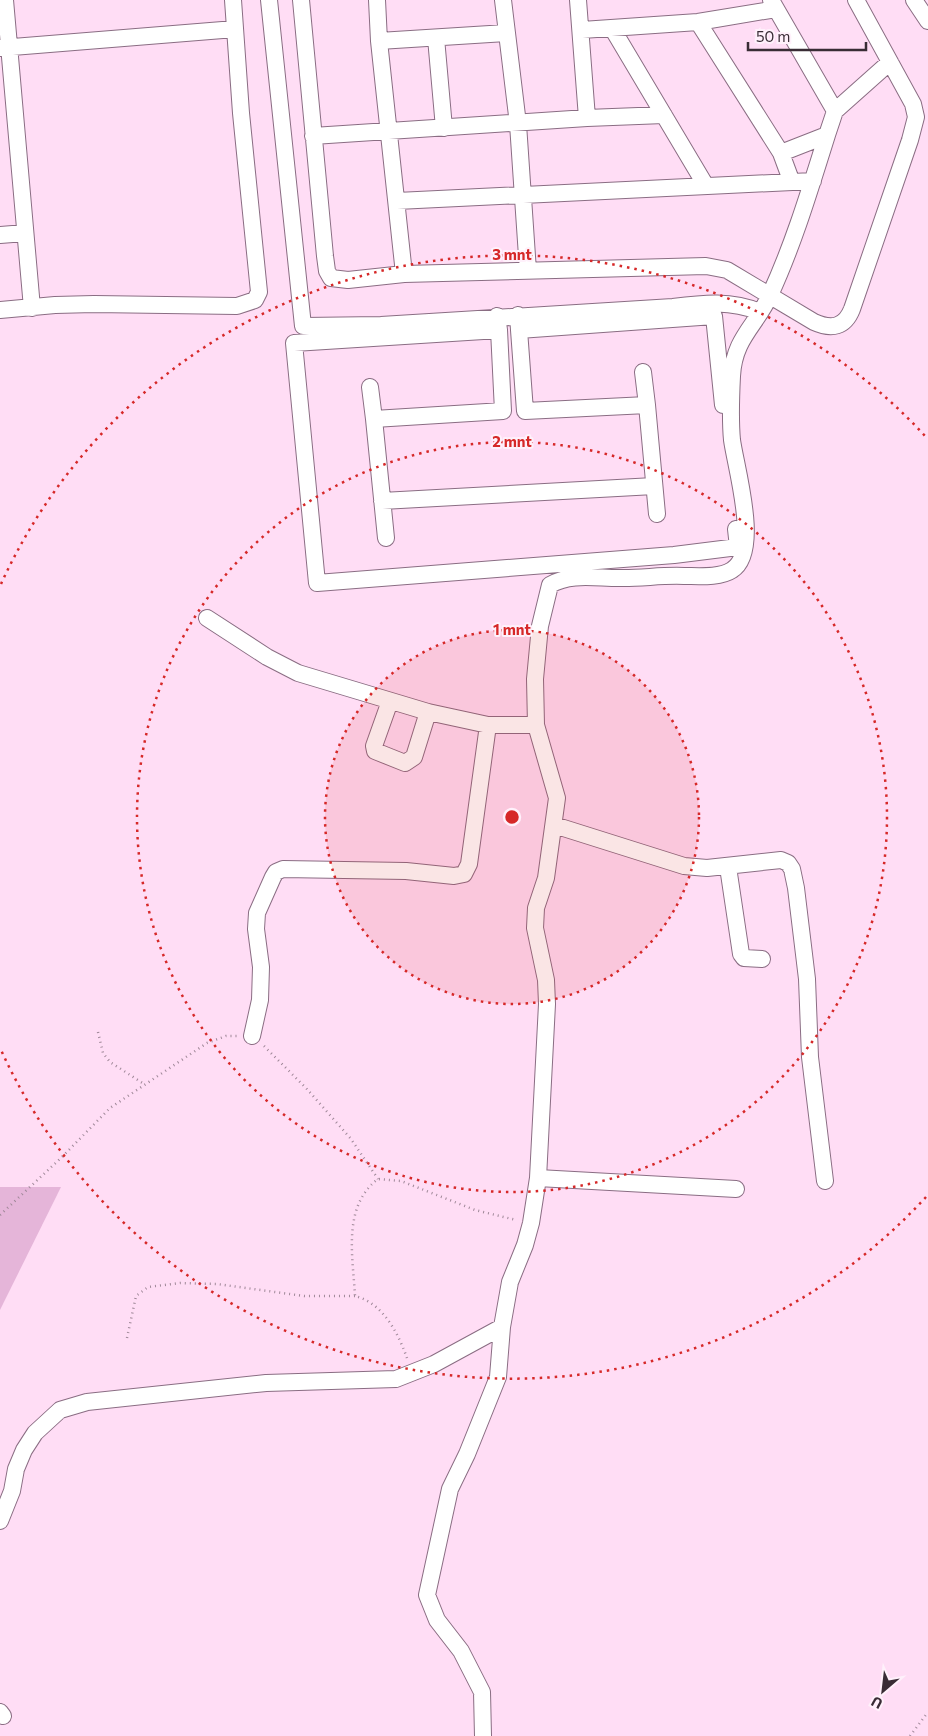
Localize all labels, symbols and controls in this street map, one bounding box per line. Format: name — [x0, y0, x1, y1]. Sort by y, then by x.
scale bar — [748, 20, 866, 52]
text: 50 m — [756, 27, 790, 45]
text: 3 mnt — [492, 245, 532, 263]
text: 2 mnt — [492, 432, 532, 450]
text: 1 mnt — [493, 620, 531, 638]
centre of rings — [503, 808, 521, 826]
north arrow — [858, 1666, 908, 1716]
text: U — [868, 1693, 885, 1713]

